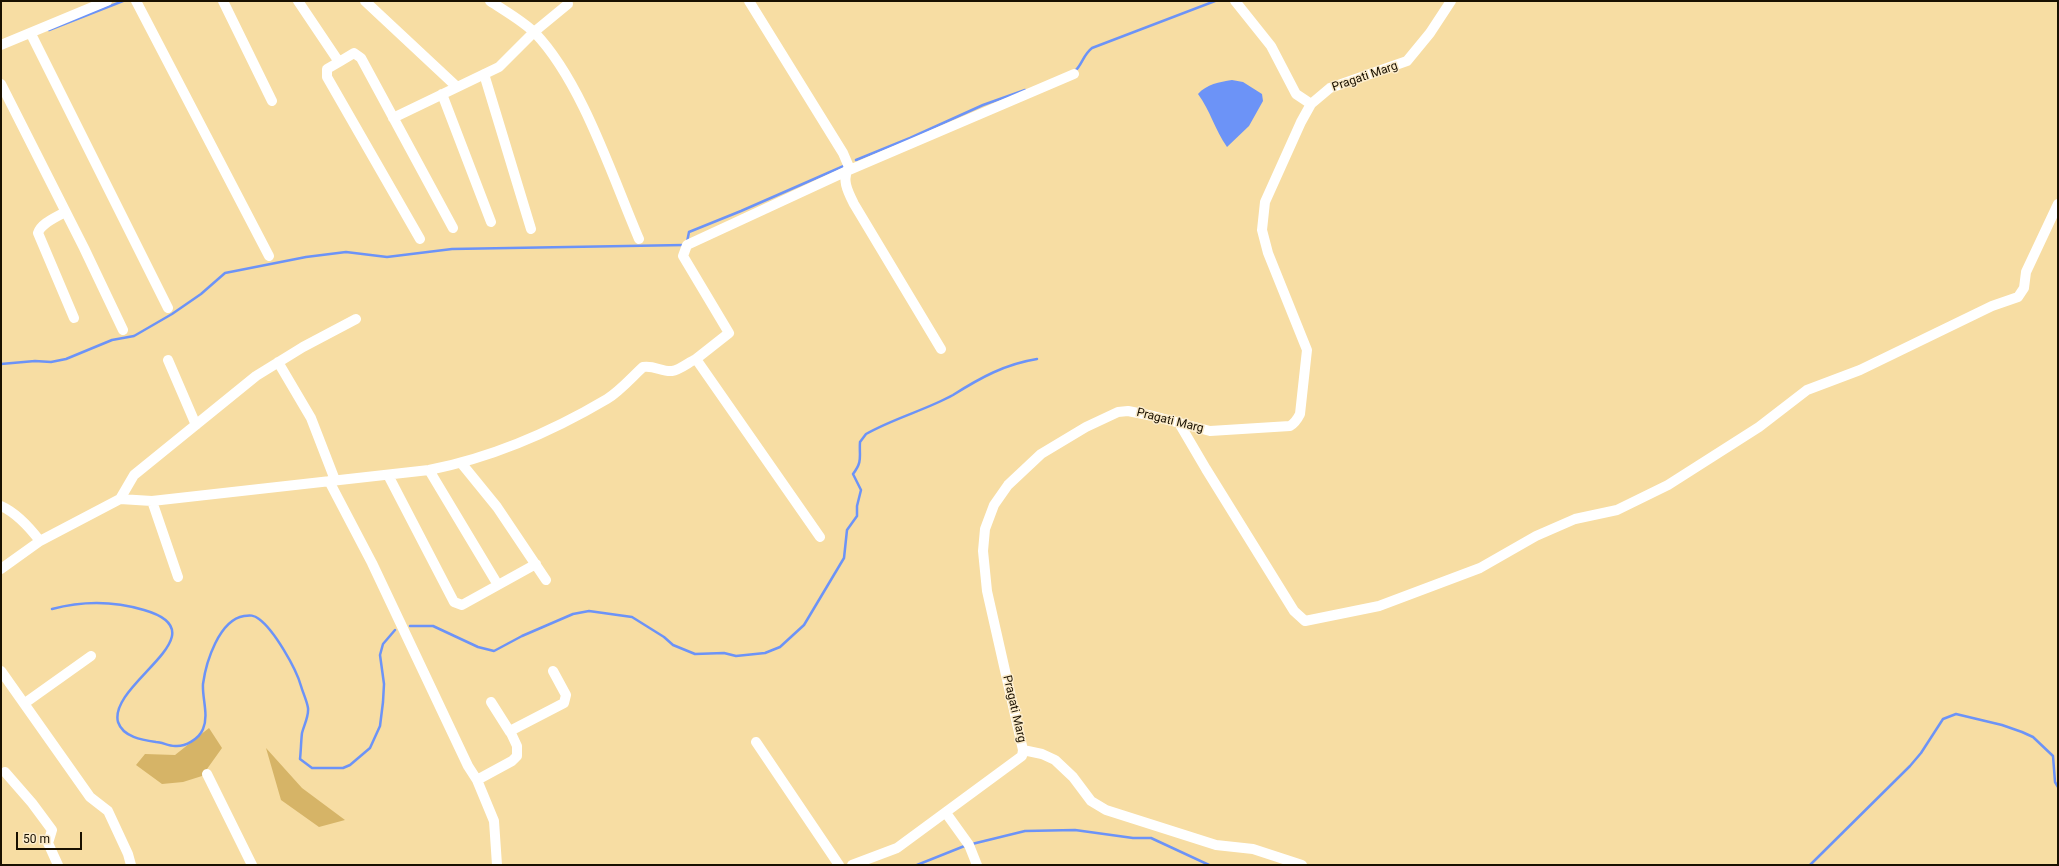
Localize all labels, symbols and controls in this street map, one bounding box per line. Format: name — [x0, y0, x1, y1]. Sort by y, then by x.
street label: Pragati Marg — [1330, 59, 1400, 95]
street label: Pragati Marg — [1135, 406, 1205, 436]
street label: Pragati Marg — [999, 674, 1029, 744]
scale bar — [18, 824, 84, 850]
text: 50 m — [23, 832, 50, 846]

